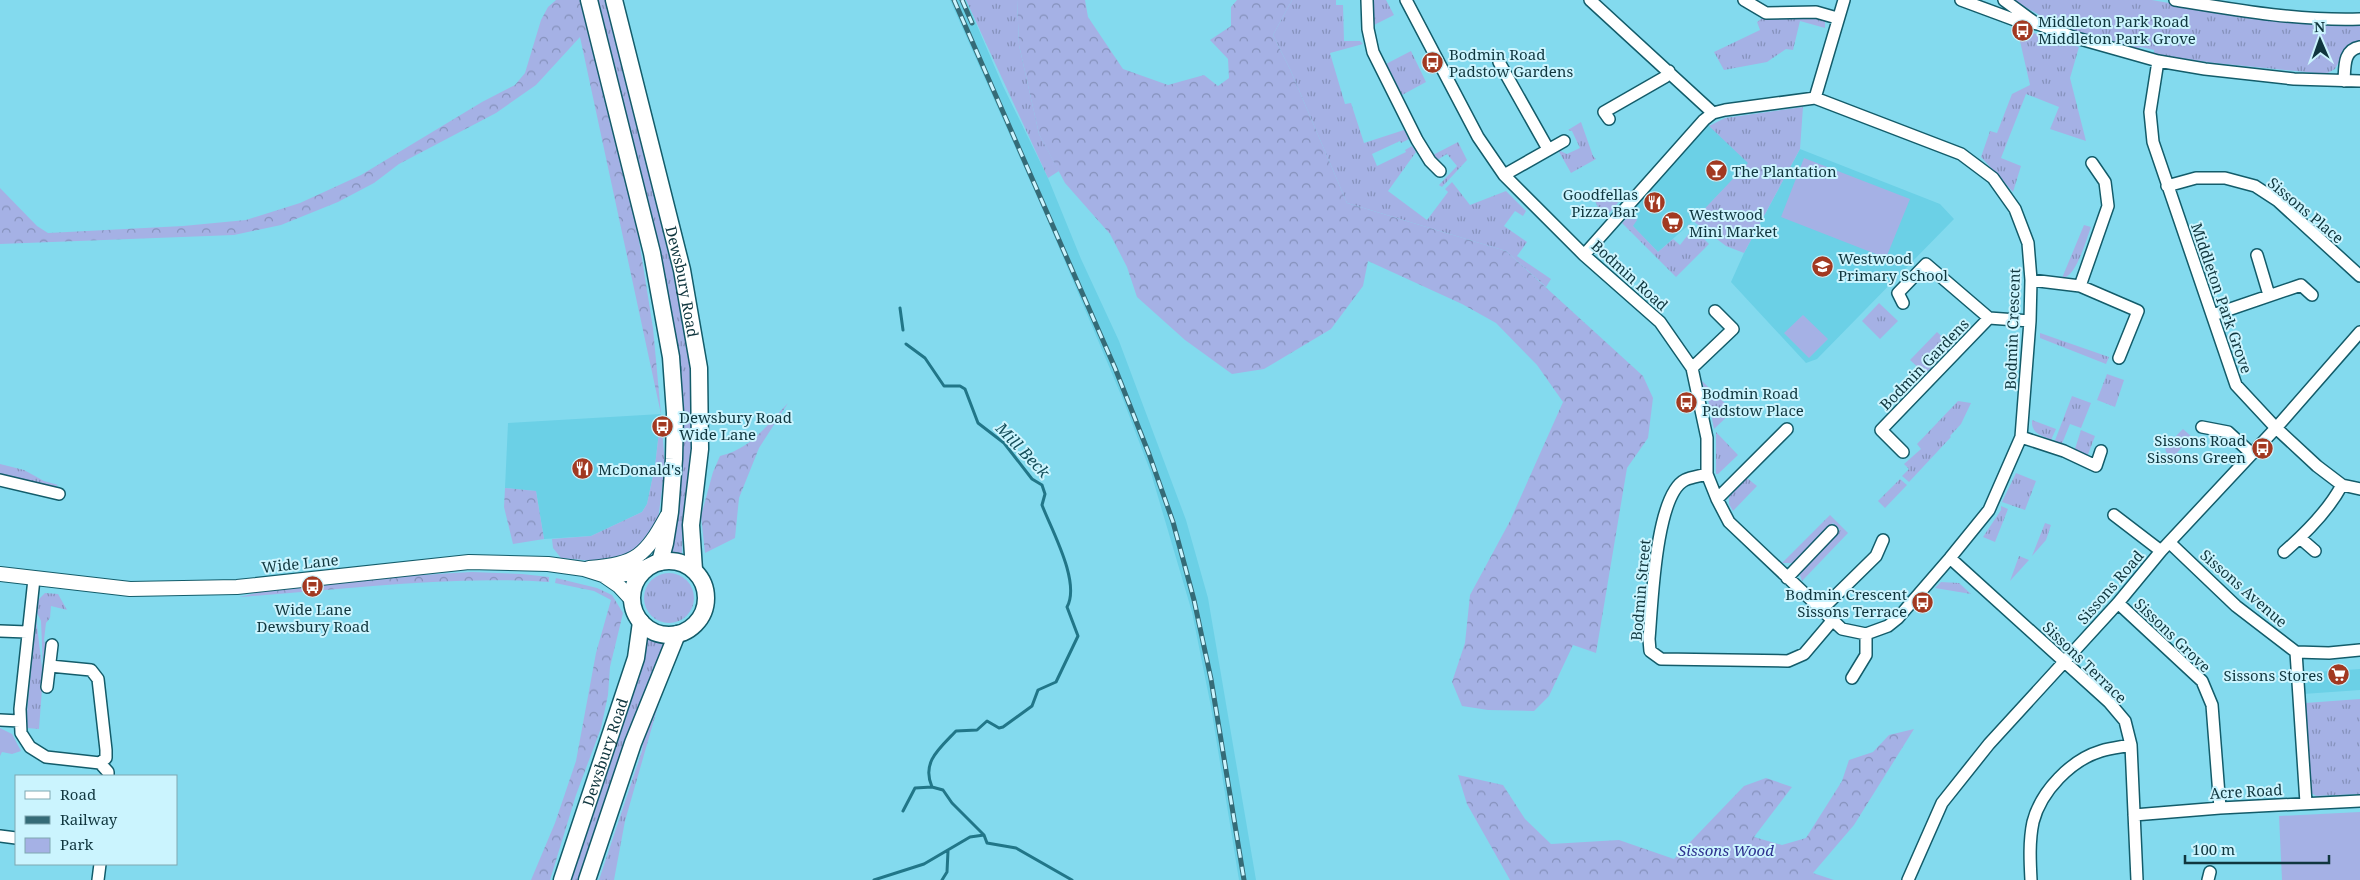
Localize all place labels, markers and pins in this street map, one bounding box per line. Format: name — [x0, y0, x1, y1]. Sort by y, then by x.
place label: Middleton Park Road Middleton Park Grove — [2038, 11, 2196, 48]
bus stop icon: Middleton Park Road Middleton Park Grove — [2010, 18, 2034, 42]
place label: Bodmin Road Padstow Gardens — [1449, 44, 1573, 81]
bus stop icon: Bodmin Road Padstow Gardens — [1421, 51, 1445, 75]
bar icon: The Plantation — [1704, 159, 1728, 183]
place label: The Plantation — [1732, 161, 1837, 181]
place label: Goodfellas Pizza Bar — [1563, 184, 1638, 221]
restaurant icon: Goodfellas Pizza Bar — [1642, 191, 1666, 215]
place label: Westwood Mini Market — [1689, 204, 1778, 241]
supermarket icon: Westwood Mini Market — [1661, 211, 1685, 235]
place label: Westwood Primary School — [1838, 248, 1948, 285]
school or university icon: Westwood Primary School — [1810, 255, 1834, 279]
place label: Bodmin Road Padstow Place — [1702, 383, 1804, 420]
bus stop icon: Bodmin Road Padstow Place — [1674, 390, 1698, 414]
place label: Dewsbury Road Wide Lane — [679, 407, 792, 444]
bus stop icon: Dewsbury Road Wide Lane — [651, 414, 675, 438]
place label: Sissons Road Sissons Green — [2147, 430, 2246, 467]
bus stop icon: Sissons Road Sissons Green — [2250, 437, 2274, 461]
restaurant icon: McDonald's — [570, 457, 594, 481]
place label: McDonald's — [598, 459, 681, 479]
bus stop icon: Wide Lane Dewsbury Road — [301, 574, 325, 598]
place label: Bodmin Crescent Sissons Terrace — [1785, 584, 1907, 621]
bus stop icon: Bodmin Crescent Sissons Terrace — [1911, 591, 1935, 615]
place label: Wide Lane Dewsbury Road — [257, 599, 369, 636]
supermarket icon: Sissons Stores — [2327, 663, 2351, 687]
place label: Sissons Stores — [2224, 665, 2323, 685]

